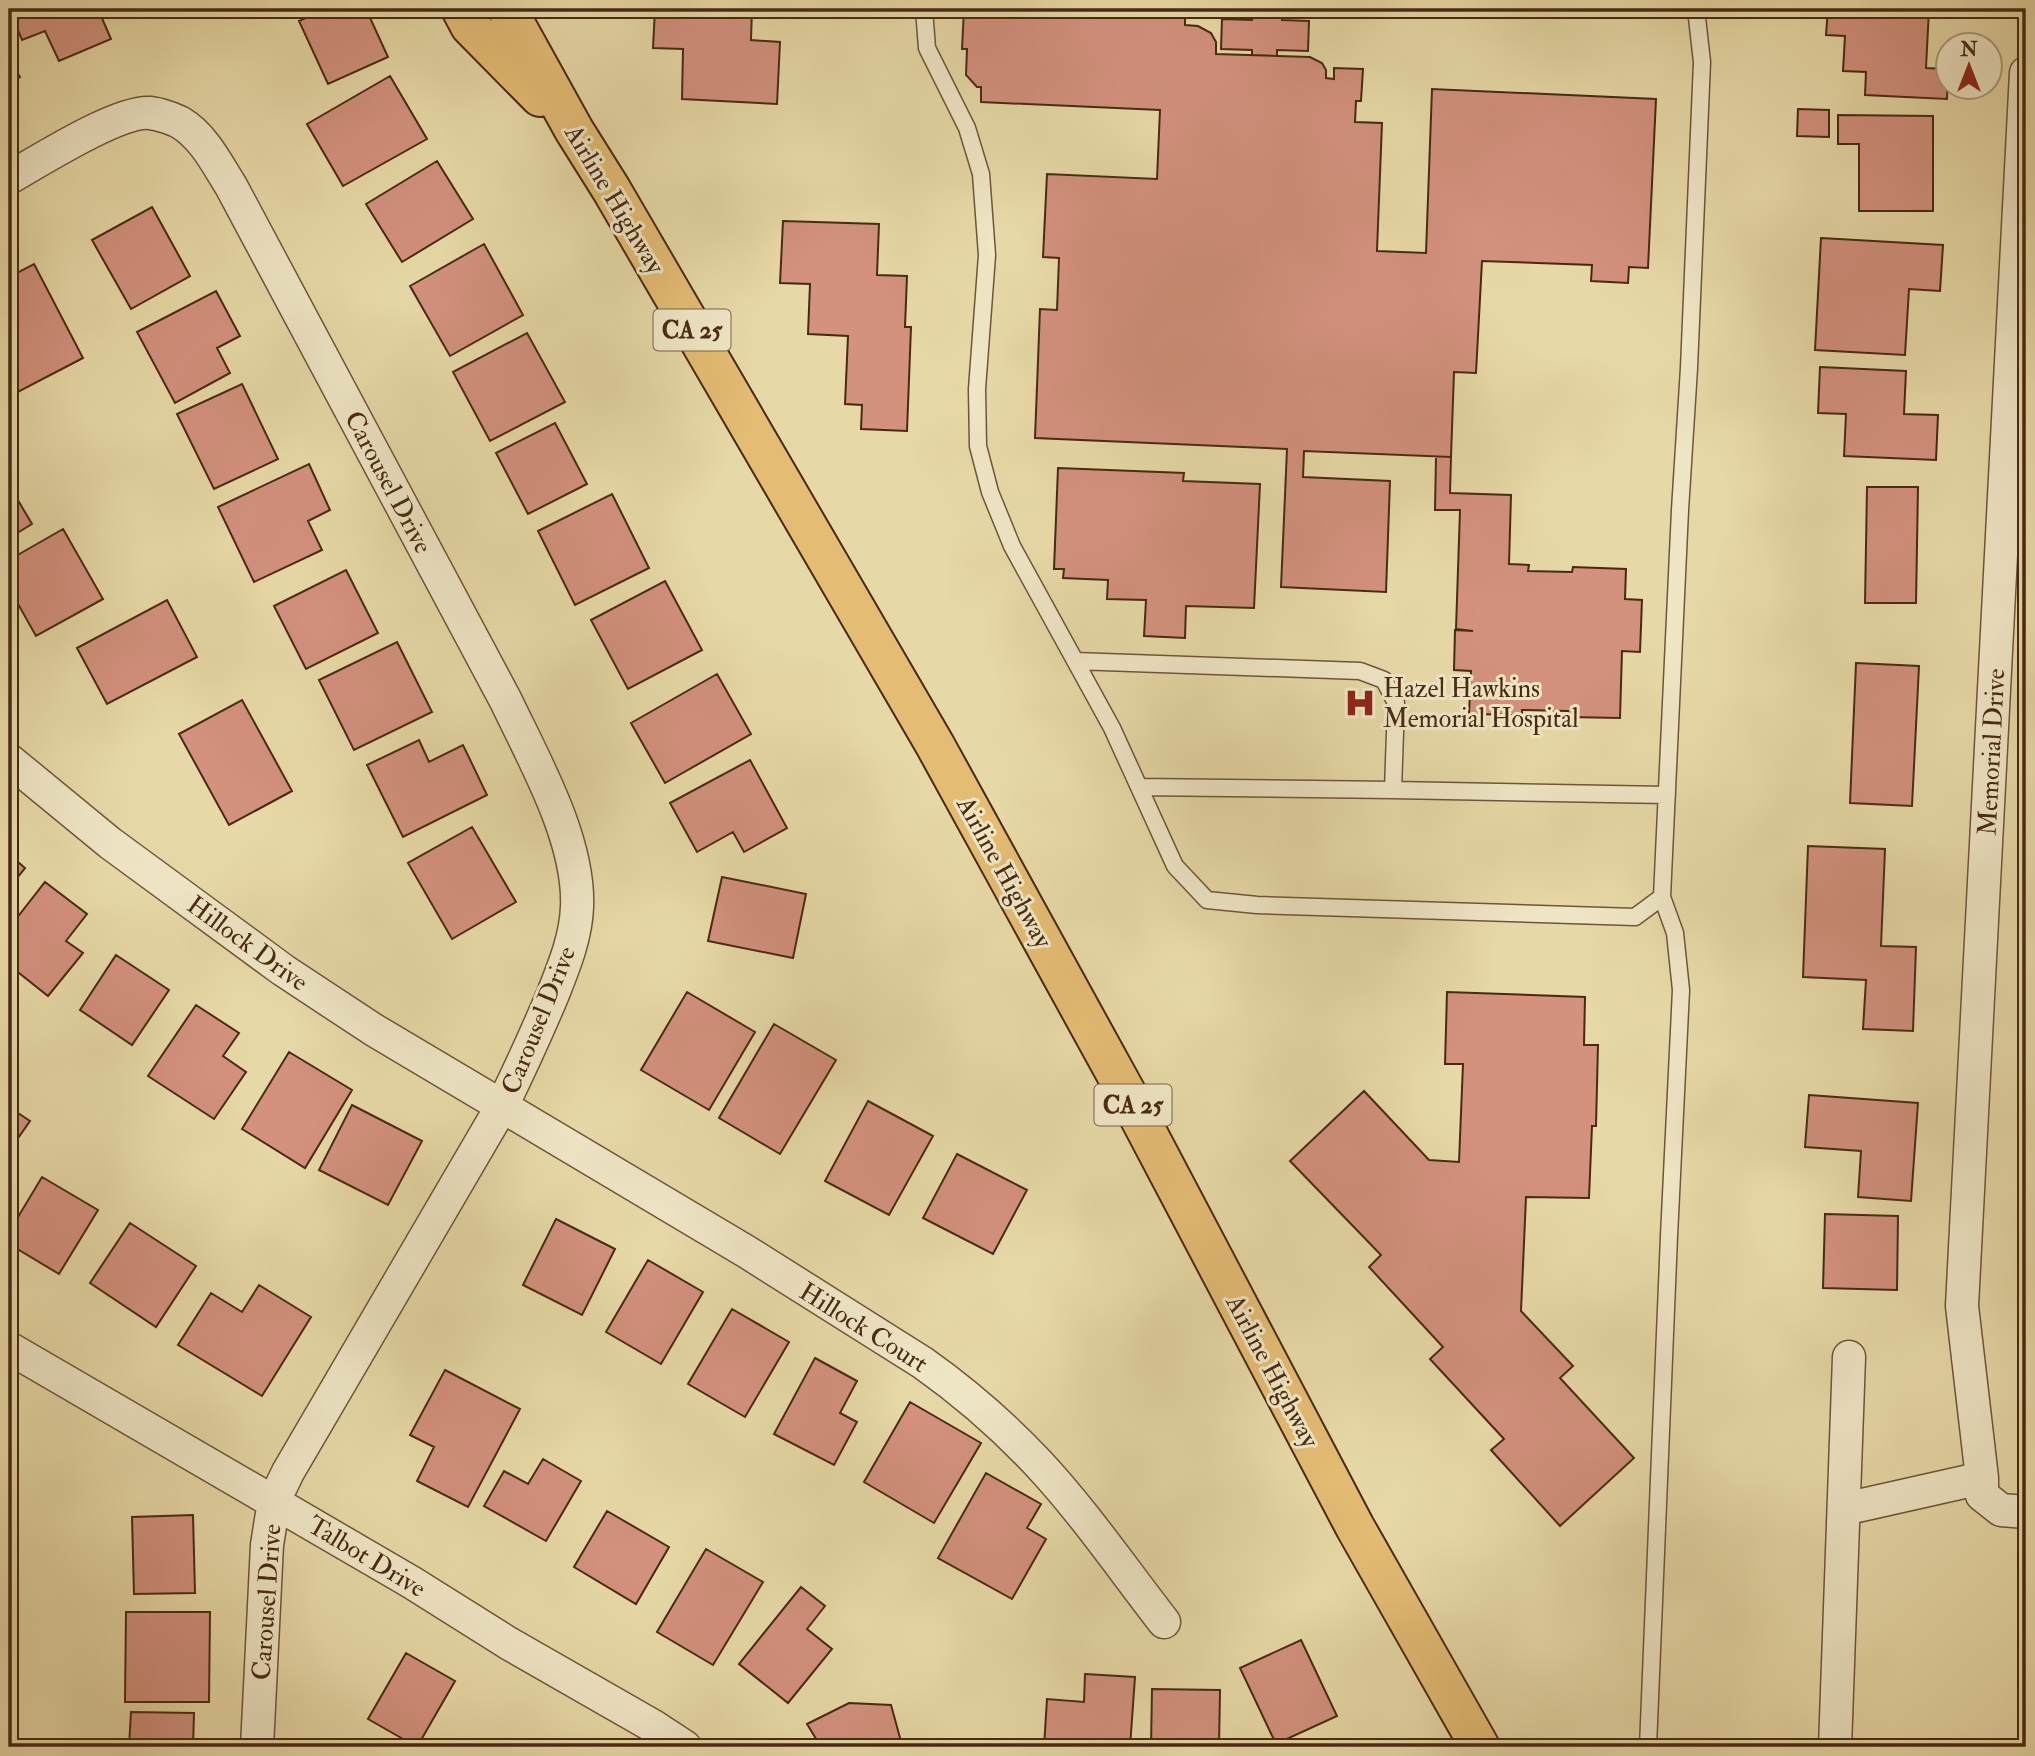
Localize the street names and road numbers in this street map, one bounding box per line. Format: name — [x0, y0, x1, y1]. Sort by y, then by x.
street label: Airline Highway — [557, 118, 672, 280]
road number: CA 25 — [654, 310, 730, 351]
street label: Carousel Drive — [337, 406, 439, 559]
street label: Memorial Drive — [1972, 668, 2012, 836]
street label: Airline Highway — [949, 790, 1059, 954]
street label: Hillock Drive — [181, 889, 314, 999]
street label: Carousel Drive — [495, 942, 583, 1099]
road number: CA 25 — [1094, 1084, 1172, 1126]
street label: Hillock Court — [793, 1276, 934, 1380]
street label: Airline Highway — [1218, 1289, 1326, 1454]
street label: Talbot Drive — [302, 1509, 432, 1605]
street label: Carousel Drive — [246, 1523, 288, 1681]

